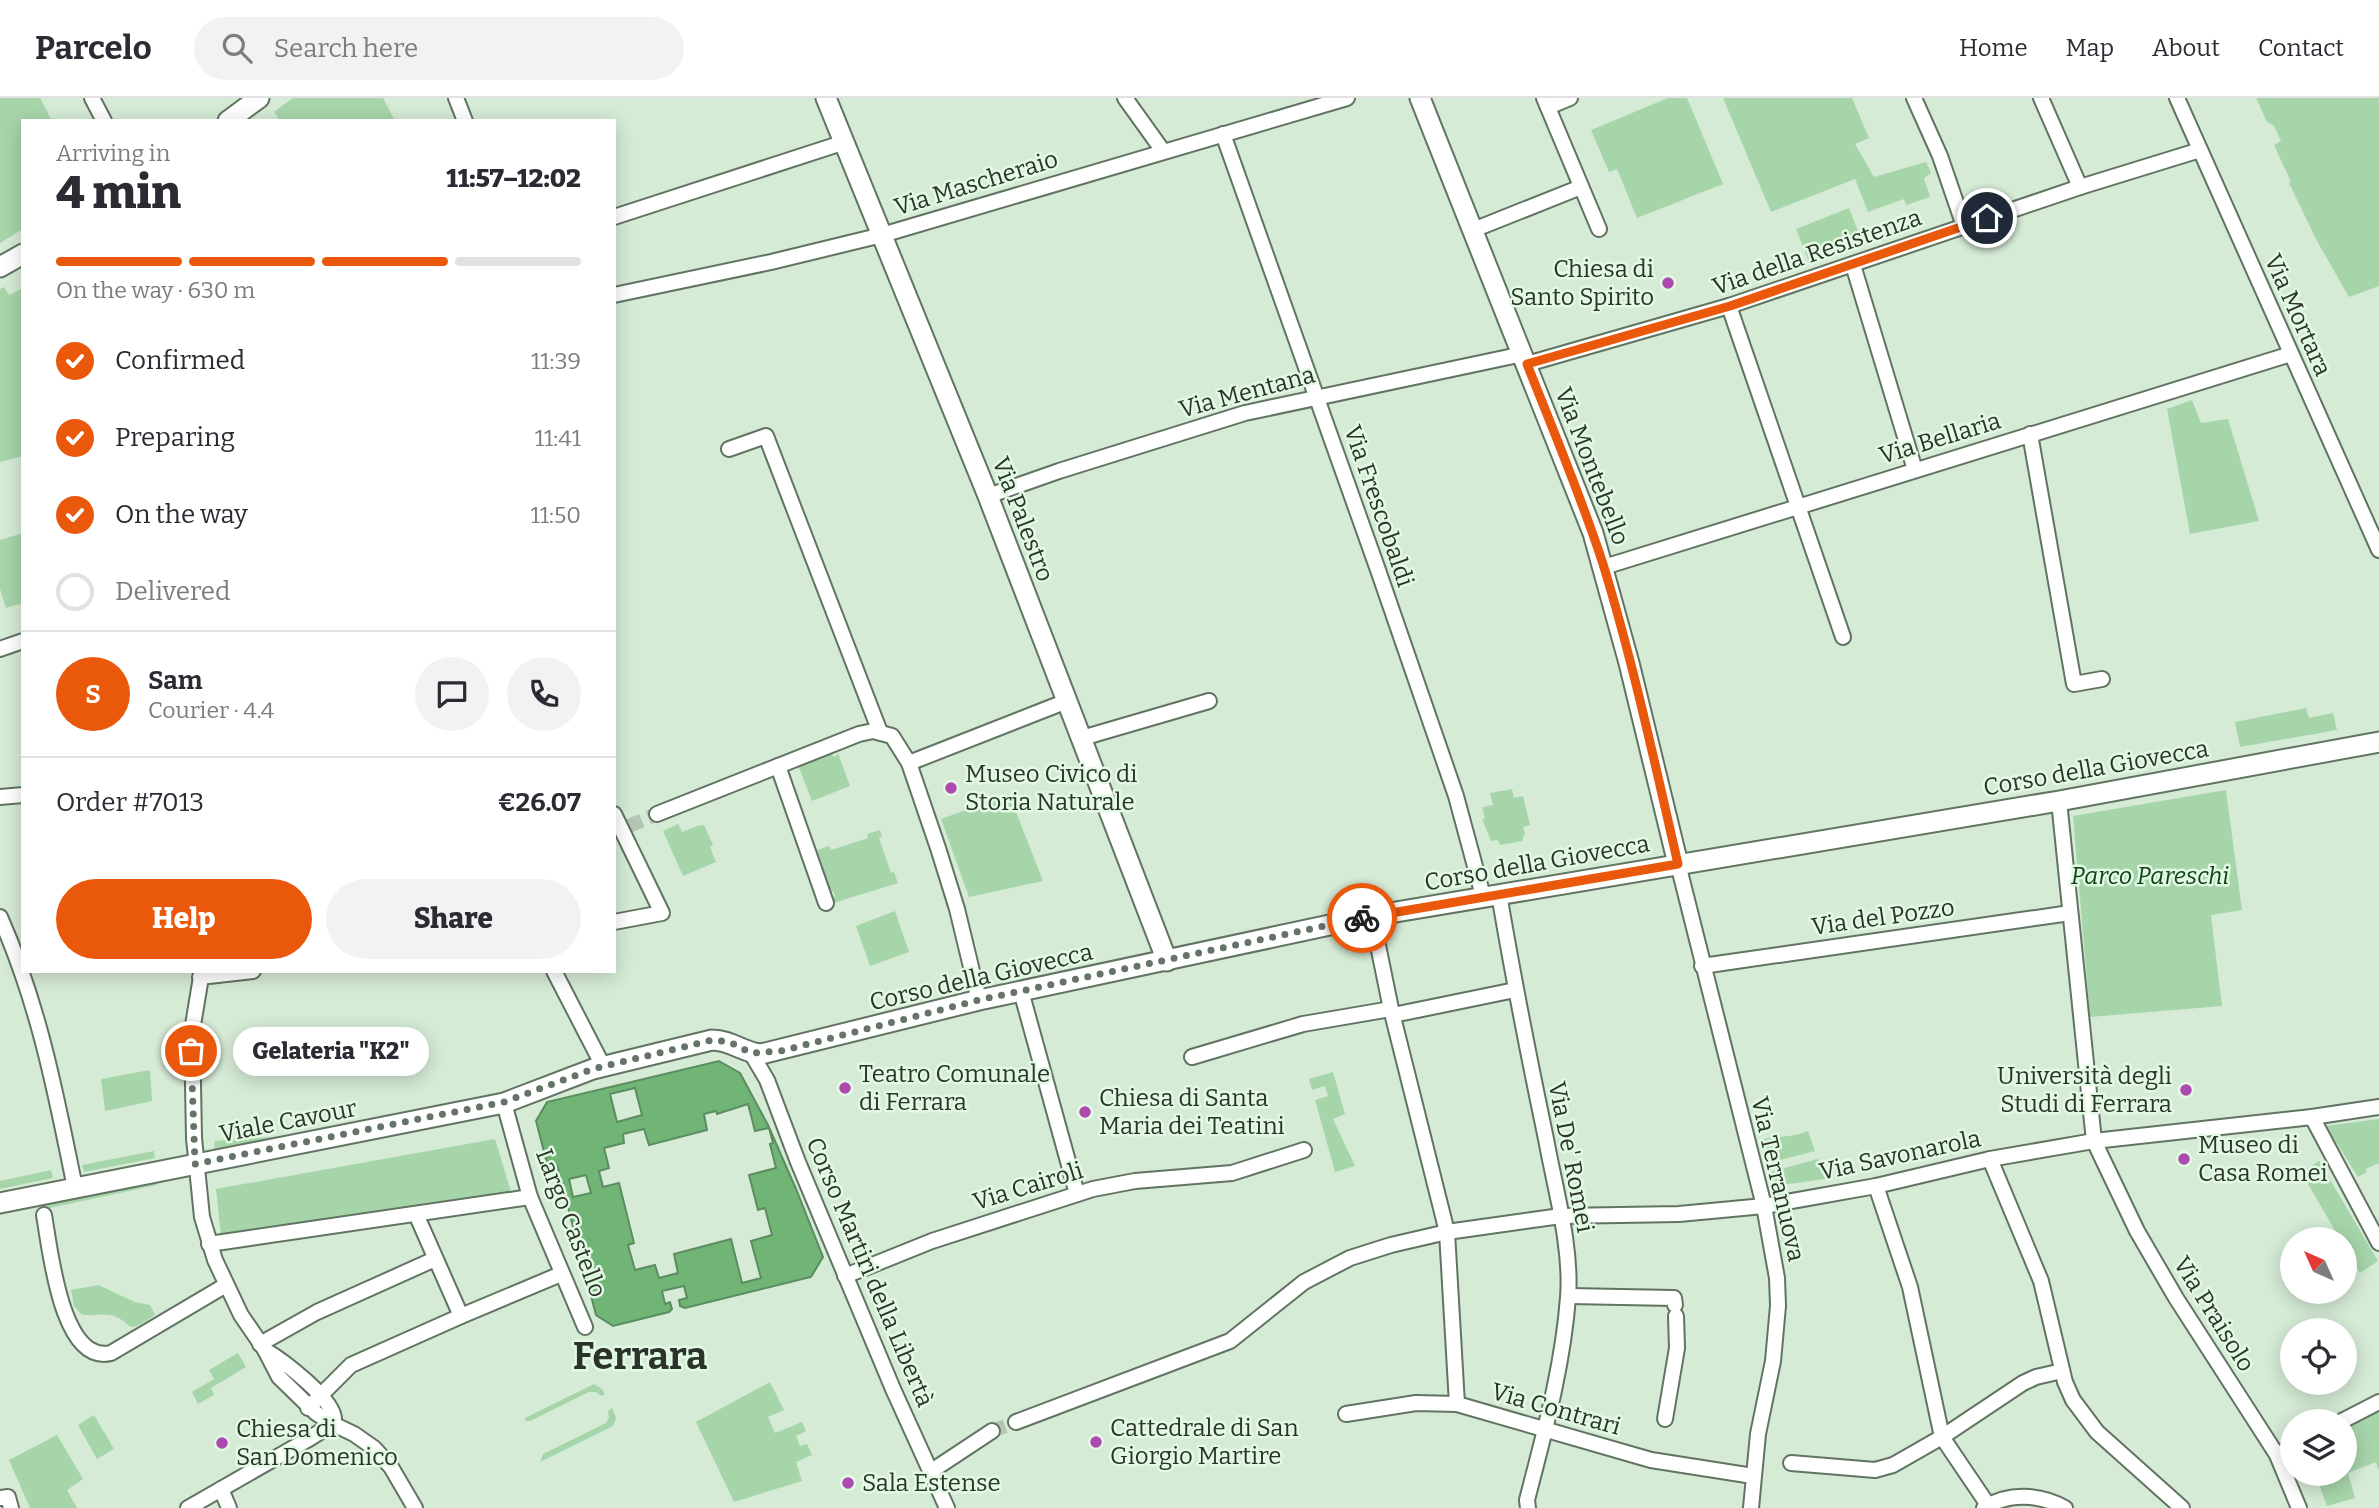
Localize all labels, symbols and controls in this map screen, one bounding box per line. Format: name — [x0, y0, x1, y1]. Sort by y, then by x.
search box — [194, 17, 684, 80]
text: Parcelo — [35, 28, 152, 68]
icon: search — [218, 29, 256, 67]
text: Search here — [274, 33, 418, 64]
text: Home — [1959, 34, 2028, 62]
text: Map — [2066, 34, 2114, 62]
text: About — [2152, 34, 2220, 62]
text: Contact — [2258, 34, 2344, 62]
text: Arriving in — [56, 139, 170, 167]
street label: Via Mascheraio — [891, 145, 1061, 221]
text: 11:57–12:02 — [446, 163, 581, 194]
text: 4 min — [56, 165, 181, 220]
pin — [1957, 188, 2017, 248]
icon: home — [1968, 199, 2006, 237]
street label: Via della Resistenza — [1709, 203, 1925, 301]
street label: Via Mortara — [2259, 250, 2337, 380]
place label: Chiesa di Santo Spirito — [1510, 255, 1654, 311]
marker: Chiesa di Santo Spirito — [1660, 275, 1676, 291]
text: On the way · 630 m — [56, 276, 255, 304]
icon: check — [56, 342, 94, 380]
text: Confirmed — [115, 345, 245, 376]
text: 11:39 — [531, 347, 581, 375]
street label: Via Mentana — [1176, 360, 1318, 424]
street label: Via Montebello — [1549, 383, 1635, 549]
street label: Via Bellaria — [1876, 406, 2004, 470]
icon: check — [56, 419, 94, 457]
text: Preparing — [115, 422, 235, 453]
street label: Via Frescobaldi — [1338, 422, 1420, 590]
text: 11:41 — [535, 424, 581, 452]
street label: Via Palestro — [986, 453, 1060, 585]
icon: check — [56, 496, 94, 534]
text: On the way — [115, 499, 248, 530]
text: 11:50 — [530, 501, 581, 529]
text: Delivered — [115, 576, 230, 607]
button: chat — [415, 657, 489, 731]
button: phone — [507, 657, 581, 731]
text: Sam — [148, 665, 203, 696]
text: S — [85, 679, 101, 710]
text: Courier · 4.4 — [148, 696, 274, 724]
street label: Corso della Giovecca — [1981, 734, 2211, 802]
place label: Museo Civico di Storia Naturale — [965, 760, 1137, 816]
marker: Museo Civico di Storia Naturale — [943, 780, 959, 796]
text: Order #7013 — [56, 787, 204, 818]
text: €26.07 — [498, 787, 581, 818]
street label: Corso della Giovecca — [1422, 829, 1652, 897]
park label: Parco Pareschi — [2071, 862, 2229, 890]
button: Help — [56, 879, 312, 959]
button: Share — [326, 879, 581, 959]
courier — [1327, 883, 1397, 953]
street label: Via del Pozzo — [1810, 893, 1956, 941]
icon: bike — [1343, 899, 1381, 937]
street label: Corso della Giovecca — [867, 938, 1095, 1016]
pin — [161, 1021, 221, 1081]
callout: Gelateria "K2" — [233, 1026, 429, 1076]
icon: bag — [172, 1032, 210, 1070]
text: Gelateria "K2" — [252, 1037, 410, 1065]
place label: Teatro Comunale di Ferrara — [859, 1060, 1050, 1116]
place label: Università degli Studi di Ferrara — [1997, 1062, 2172, 1118]
street label: Via De' Romei — [1543, 1079, 1599, 1235]
marker: Teatro Comunale di Ferrara — [837, 1080, 853, 1096]
marker: Università degli Studi di Ferrara — [2178, 1082, 2194, 1098]
place label: Chiesa di Santa Maria dei Teatini — [1099, 1084, 1285, 1140]
street label: Viale Cavour — [217, 1094, 359, 1148]
street label: Via Terranuova — [1745, 1094, 1811, 1264]
marker: Chiesa di Santa Maria dei Teatini — [1077, 1104, 1093, 1120]
street label: Via Savonarola — [1817, 1124, 1983, 1186]
place label: Museo di Casa Romei — [2198, 1131, 2328, 1187]
street label: Corso Martiri della Libertà — [800, 1133, 940, 1411]
street label: Largo Castello — [530, 1145, 612, 1301]
marker: Museo di Casa Romei — [2176, 1151, 2192, 1167]
street label: Via Cairoli — [970, 1156, 1086, 1216]
north arrow — [2280, 1227, 2357, 1304]
map controls — [2280, 1227, 2357, 1486]
street label: Via Praisolo — [2168, 1251, 2260, 1377]
button: locate — [2280, 1318, 2357, 1395]
district label: Ferrara — [573, 1333, 707, 1379]
street label: Via Contrari — [1488, 1377, 1624, 1441]
button: layers — [2280, 1409, 2357, 1486]
place label: Cattedrale di San Giorgio Martire — [1110, 1414, 1299, 1470]
place label: Chiesa di San Domenico — [236, 1415, 398, 1471]
marker: Cattedrale di San Giorgio Martire — [1088, 1434, 1104, 1450]
marker: Chiesa di San Domenico — [214, 1435, 230, 1451]
place label: Sala Estense — [862, 1469, 1001, 1497]
marker: Sala Estense — [840, 1475, 856, 1491]

